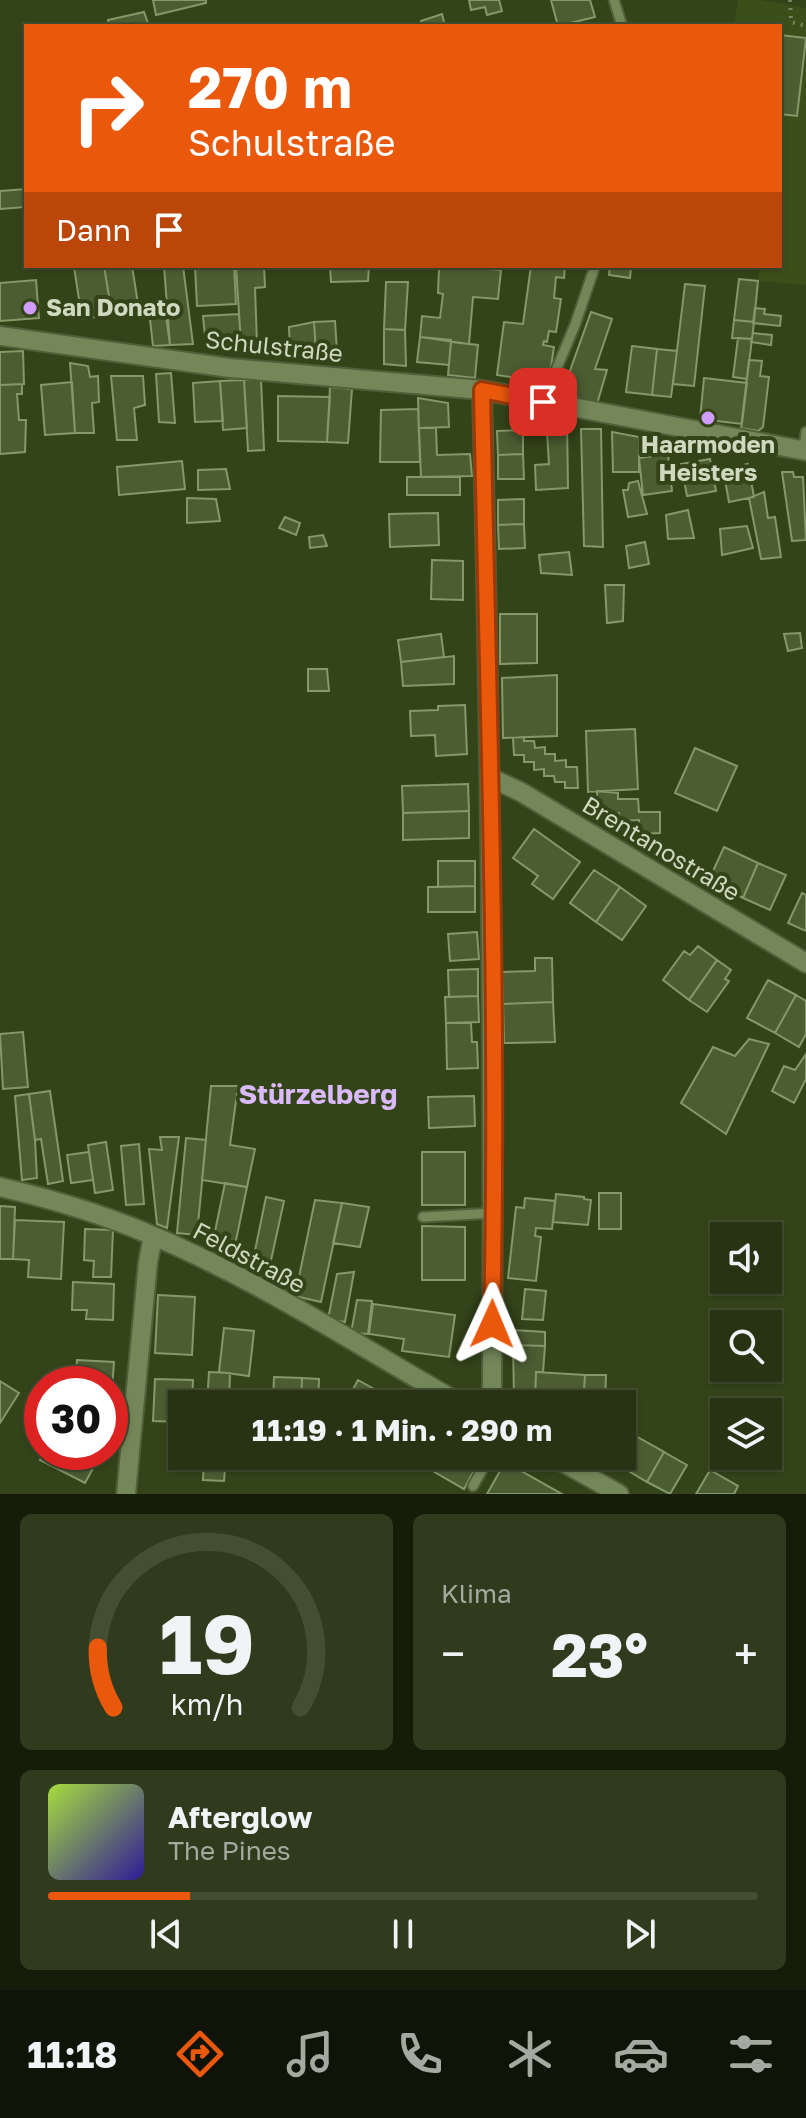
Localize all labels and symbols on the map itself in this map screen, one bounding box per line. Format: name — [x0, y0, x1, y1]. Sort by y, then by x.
place label: San Donato — [46, 292, 181, 321]
marker: San Donato — [21, 299, 39, 317]
street label: Schulstraße — [204, 324, 344, 367]
pin — [509, 368, 577, 436]
marker: Haarmoden Heisters — [699, 409, 717, 427]
place label: Haarmoden Heisters — [641, 429, 775, 486]
street label: Brentanostraße — [578, 789, 746, 906]
district label: Stürzelberg — [238, 1077, 398, 1110]
street label: Feldstraße — [189, 1215, 311, 1298]
position arrow — [450, 1282, 534, 1366]
speed limit sign: 30 — [24, 1366, 128, 1470]

